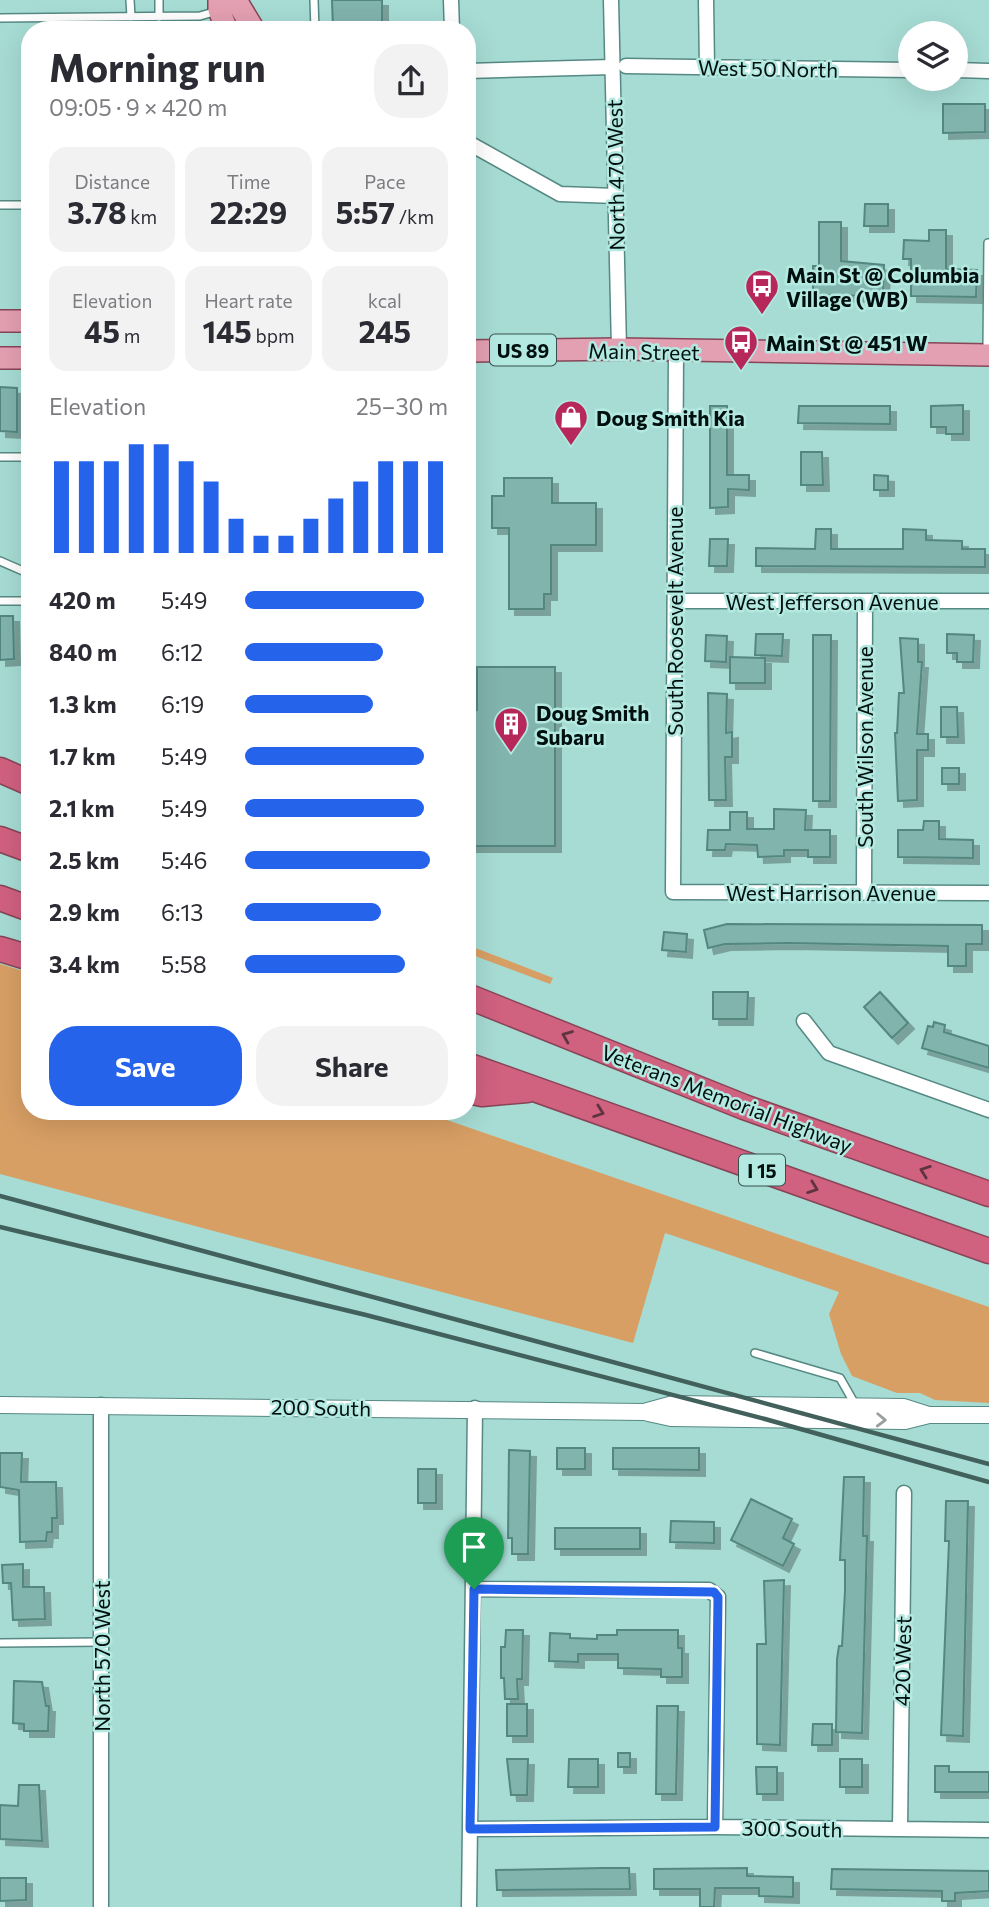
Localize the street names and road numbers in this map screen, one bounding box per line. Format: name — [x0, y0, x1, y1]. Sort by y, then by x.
street label: West 50 North — [698, 54, 838, 82]
street label: North 470 West — [601, 99, 629, 251]
road number: US 89 — [490, 334, 556, 366]
street label: Main Street — [588, 338, 700, 364]
street label: South Roosevelt Avenue — [662, 506, 687, 736]
street label: West Jefferson Avenue — [725, 589, 939, 614]
street label: South Wilson Avenue — [852, 646, 877, 848]
street label: West Harrison Avenue — [726, 880, 936, 905]
street label: Veterans Memorial Highway — [598, 1039, 856, 1158]
road number: I 15 — [739, 1154, 785, 1186]
street label: 200 South — [271, 1394, 371, 1420]
street label: North 570 West — [89, 1580, 114, 1732]
street label: 420 West — [889, 1615, 915, 1707]
street label: 300 South — [741, 1815, 843, 1841]

